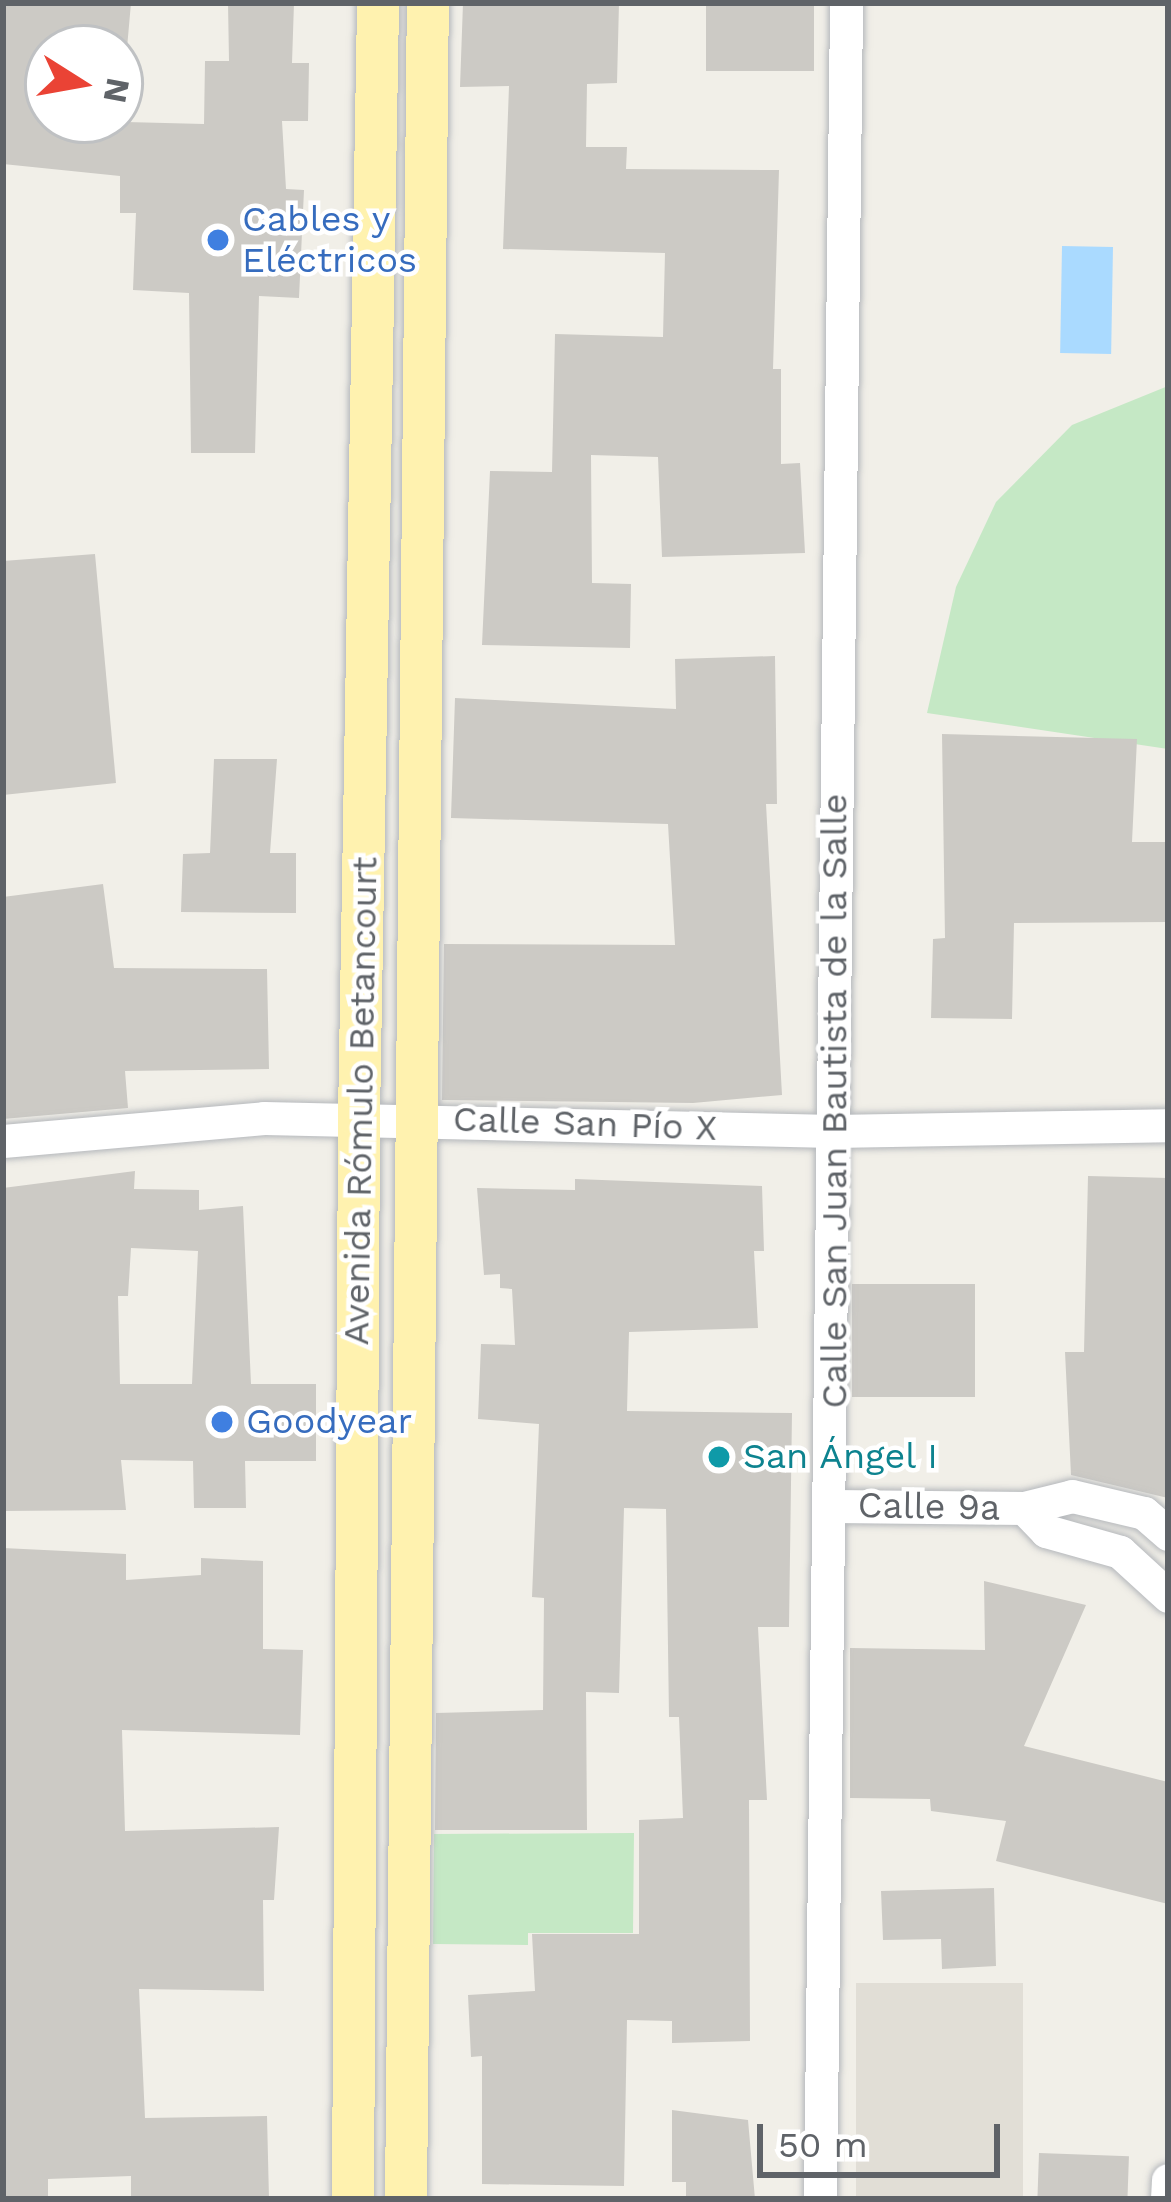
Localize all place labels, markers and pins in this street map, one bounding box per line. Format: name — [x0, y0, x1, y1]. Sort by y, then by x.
place label: Cables y Eléctricos — [242, 197, 417, 282]
marker: Cables y Eléctricos — [205, 227, 231, 253]
place label: Goodyear — [246, 1400, 412, 1444]
marker: Goodyear — [209, 1409, 235, 1435]
place label: San Ángel I — [743, 1435, 941, 1479]
marker: San Ángel I — [706, 1444, 732, 1470]

